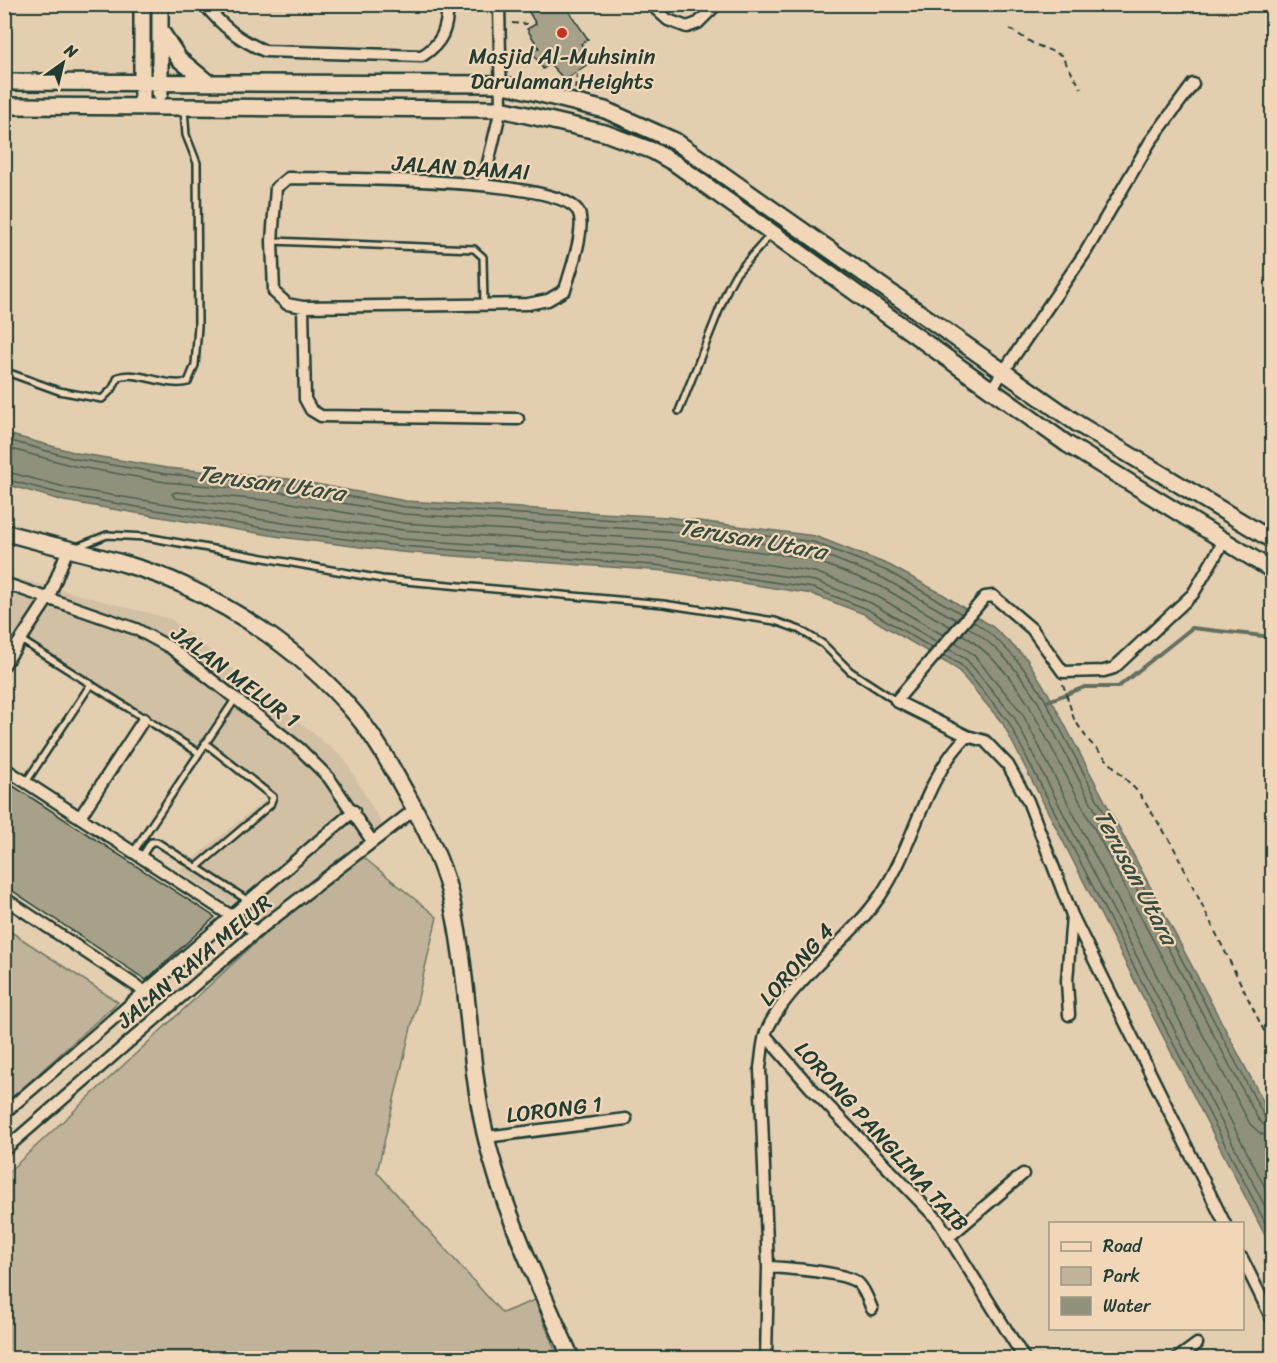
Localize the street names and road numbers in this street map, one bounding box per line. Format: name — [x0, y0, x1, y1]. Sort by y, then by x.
street label: JALAN DAMAI — [390, 143, 531, 192]
street label: JALAN MELUR 1 — [162, 614, 309, 738]
street label: JALAN RAYA MELUR — [107, 884, 281, 1039]
street label: LORONG 4 — [749, 913, 844, 1015]
street label: LORONG PANGLIMA TAIB — [785, 1032, 979, 1241]
street label: LORONG 1 — [504, 1084, 604, 1135]

